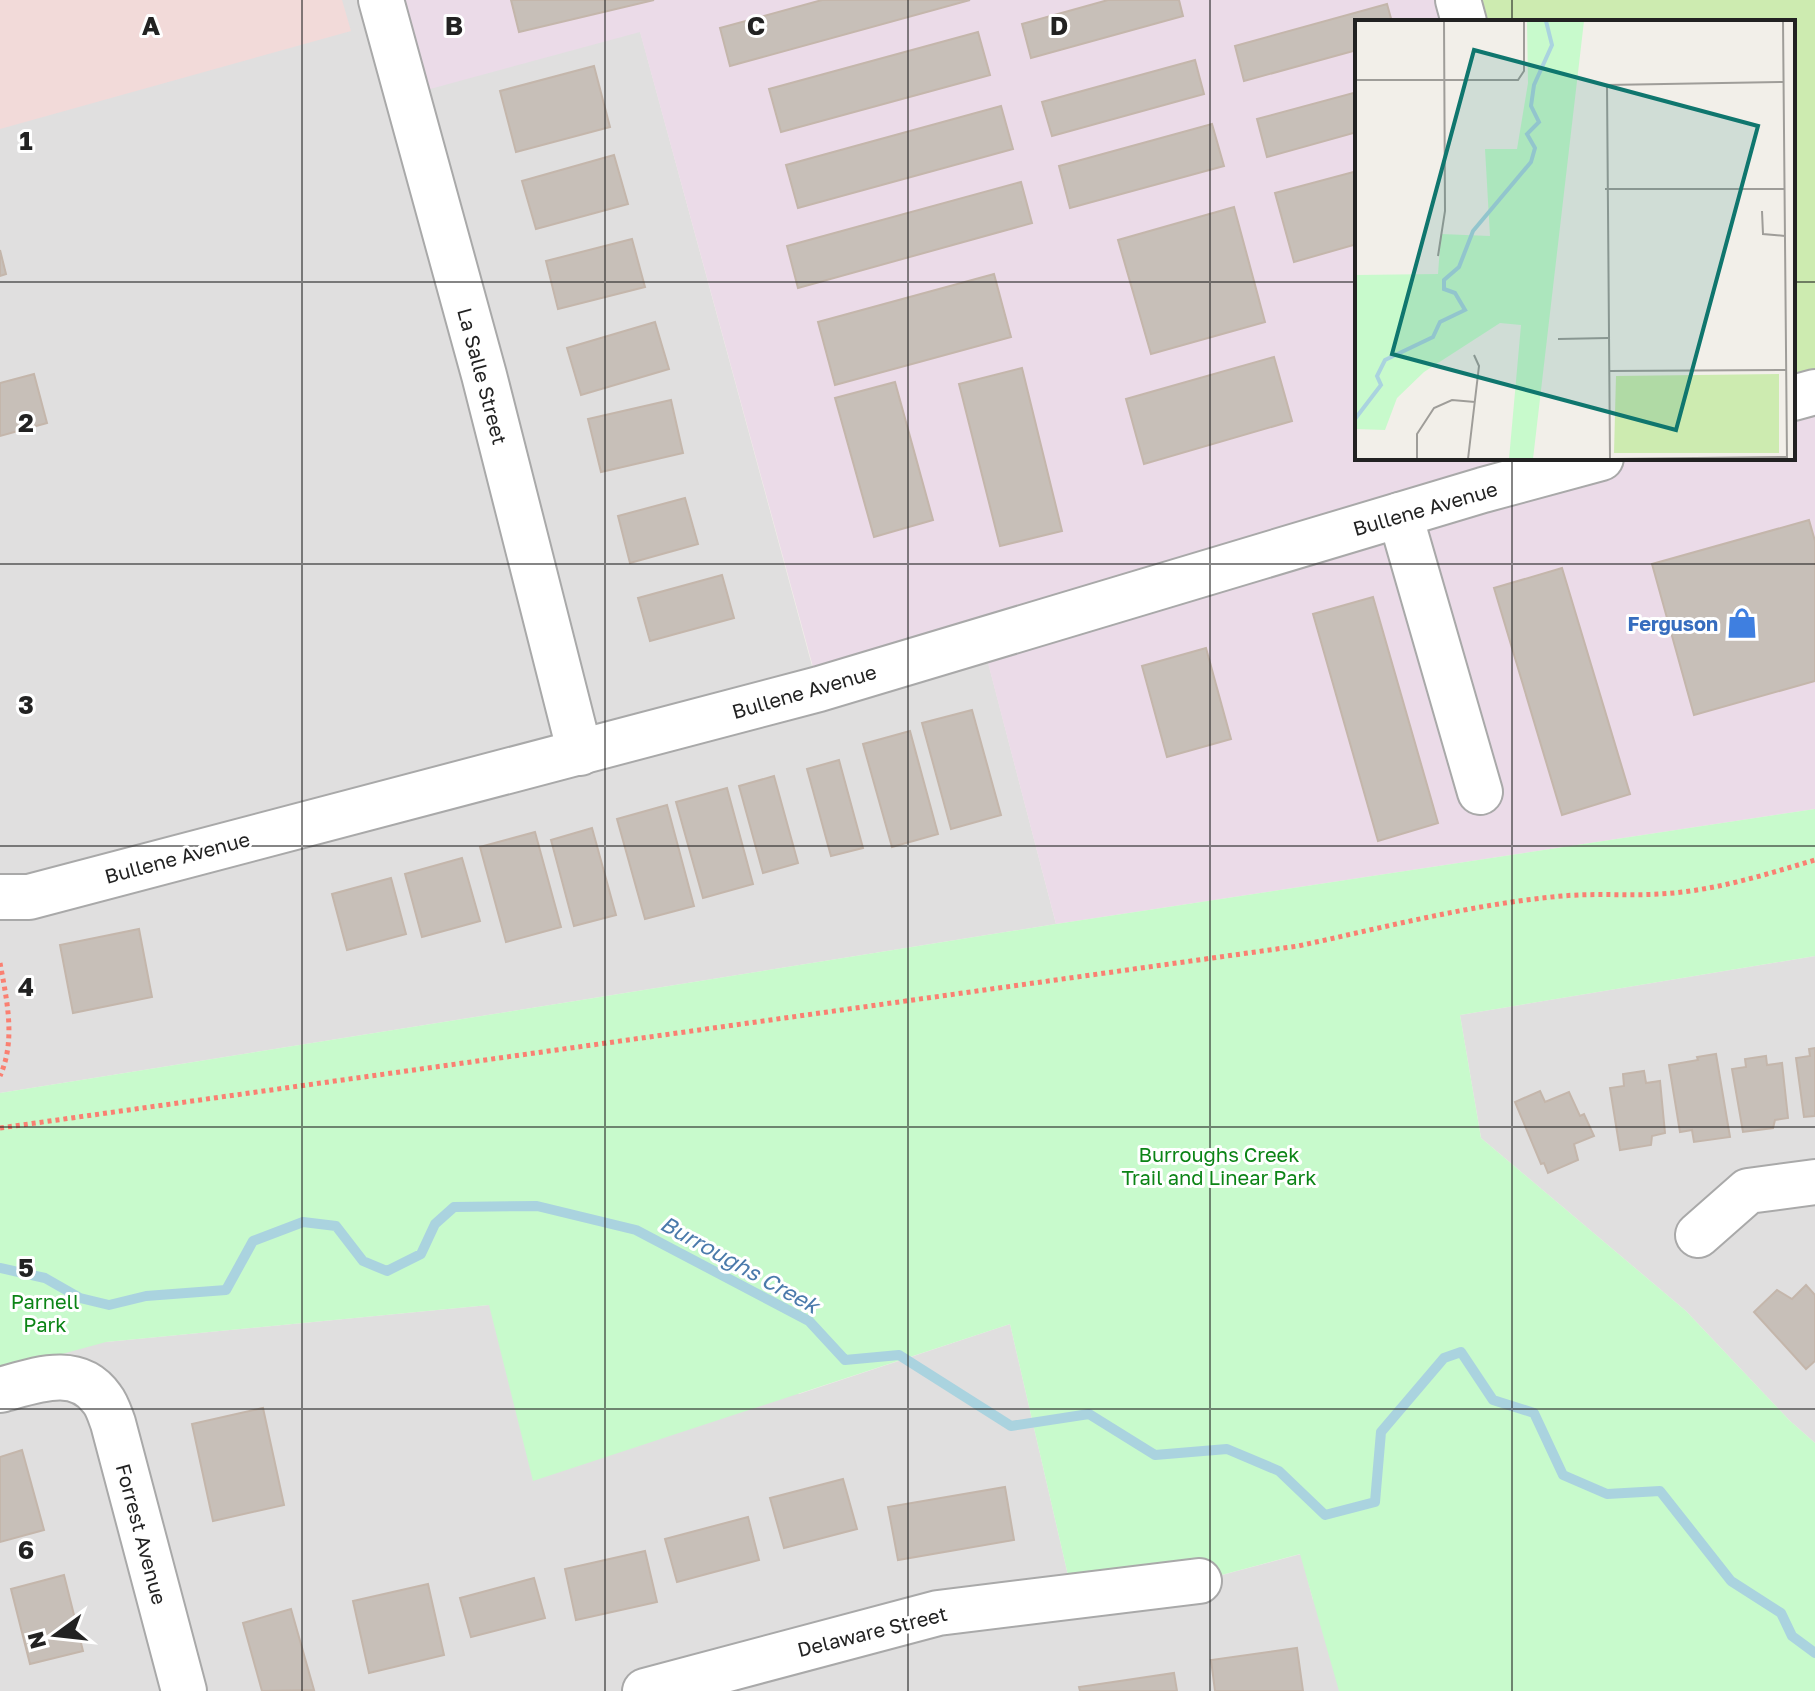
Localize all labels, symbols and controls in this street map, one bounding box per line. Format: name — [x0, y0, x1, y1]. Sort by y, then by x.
text: A — [142, 10, 161, 41]
text: B — [445, 10, 463, 41]
text: C — [747, 10, 765, 41]
text: D — [1050, 10, 1068, 41]
inset map — [1355, 20, 1795, 460]
text: 1 — [19, 125, 33, 156]
street label: La Salle Street — [453, 305, 513, 447]
text: 2 — [18, 407, 34, 438]
street label: Bullene Avenue — [1350, 476, 1500, 540]
shop icon: Ferguson — [1725, 606, 1759, 640]
place label: Ferguson — [1627, 611, 1718, 635]
street label: Bullene Avenue — [729, 659, 879, 723]
text: 3 — [18, 689, 34, 720]
street label: Bullene Avenue — [102, 826, 252, 888]
text: 4 — [18, 971, 34, 1002]
park label: Burroughs Creek Trail and Linear Park — [1121, 1142, 1317, 1189]
water label: Burroughs Creek — [656, 1209, 826, 1320]
text: 5 — [18, 1252, 34, 1283]
park label: Parnell Park — [11, 1289, 79, 1336]
street label: Forrest Avenue — [112, 1461, 172, 1607]
text: 6 — [18, 1534, 34, 1565]
north arrow — [16, 1595, 96, 1675]
street label: Delaware Street — [795, 1601, 949, 1661]
text: N — [21, 1629, 51, 1652]

